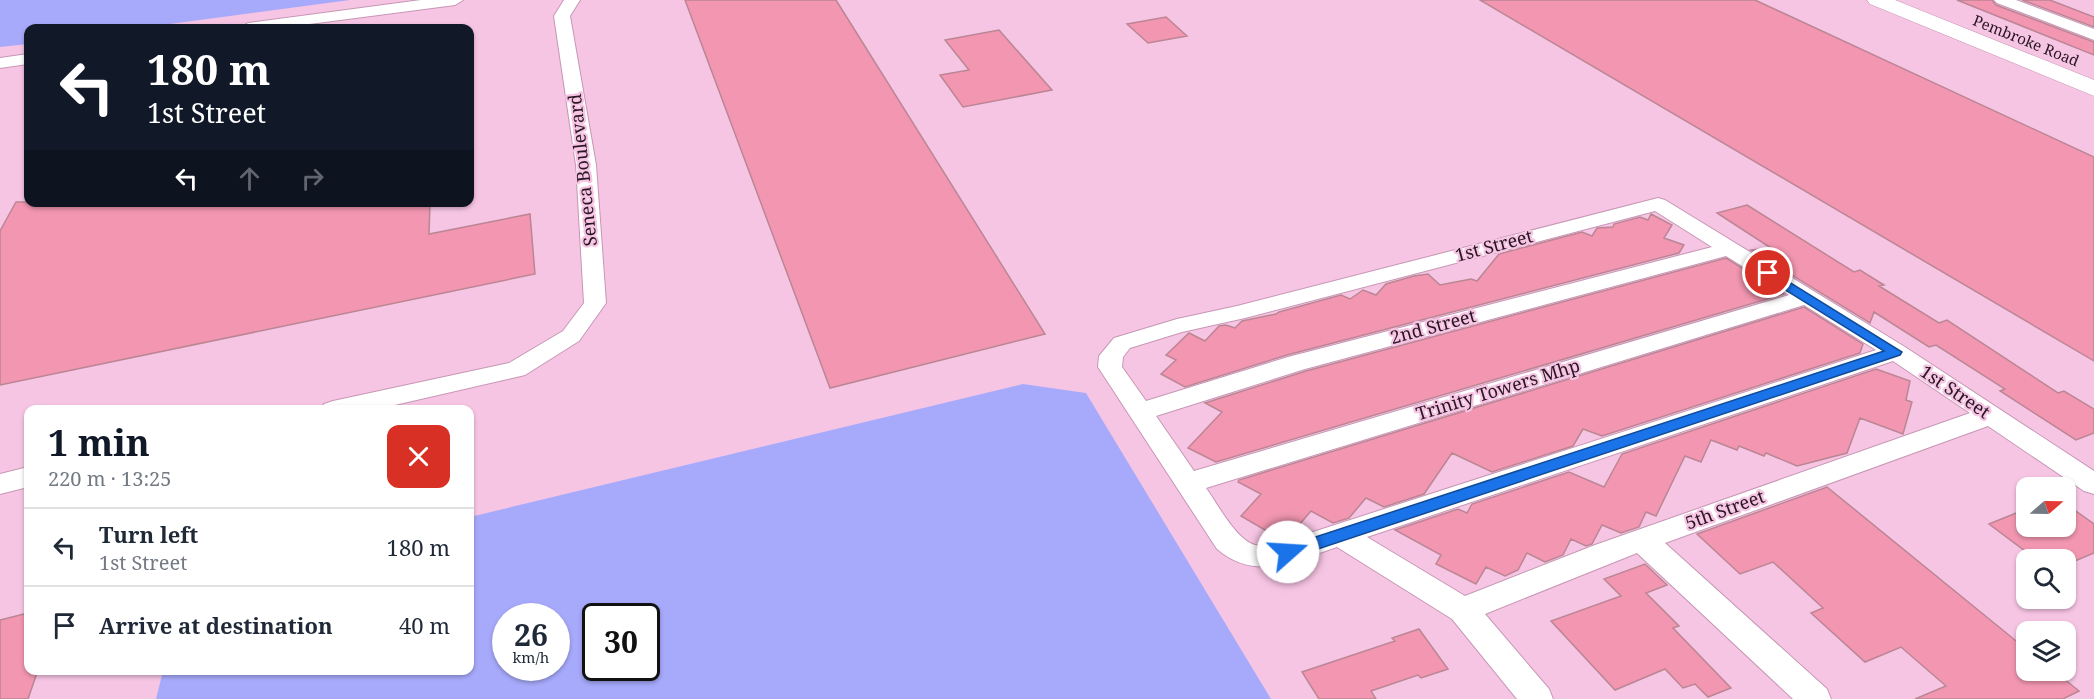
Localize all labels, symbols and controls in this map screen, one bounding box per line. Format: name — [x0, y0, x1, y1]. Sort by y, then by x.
street label: Pembroke Road — [1970, 10, 2082, 70]
text: 180 m — [147, 40, 271, 97]
icon: left — [48, 48, 126, 126]
street label: Seneca Boulevard — [562, 93, 602, 248]
text: 1st Street — [147, 94, 266, 131]
icon: left — [170, 162, 203, 195]
icon: ahead — [233, 162, 266, 195]
icon: right — [296, 162, 329, 195]
street label: 1st Street — [1452, 223, 1535, 267]
pin — [1742, 247, 1793, 298]
icon: arrive — [1751, 256, 1784, 289]
street label: 2nd Street — [1387, 303, 1478, 349]
street label: Trinity Towers Mhp — [1413, 353, 1583, 425]
street label: 1st Street — [1916, 359, 1995, 423]
text: 1 min — [48, 418, 150, 467]
button: close — [387, 425, 450, 488]
text: 220 m · 13:25 — [48, 465, 171, 492]
north arrow — [2016, 477, 2076, 537]
map controls — [2016, 477, 2076, 681]
street label: 5th Street — [1682, 484, 1768, 534]
text: Turn left — [99, 519, 198, 549]
position arrow — [1256, 520, 1320, 584]
icon: left — [48, 531, 81, 564]
text: 180 m — [387, 532, 450, 562]
text: 1st Street — [99, 549, 187, 576]
button: search — [2016, 549, 2076, 609]
speed limit sign: 30 — [582, 603, 660, 681]
icon: arrive — [48, 609, 81, 642]
text: Arrive at destination — [99, 610, 333, 640]
text: 40 m — [399, 610, 450, 640]
text: 26 — [514, 614, 548, 655]
button: layers — [2016, 621, 2076, 681]
text: km/h — [513, 647, 549, 667]

